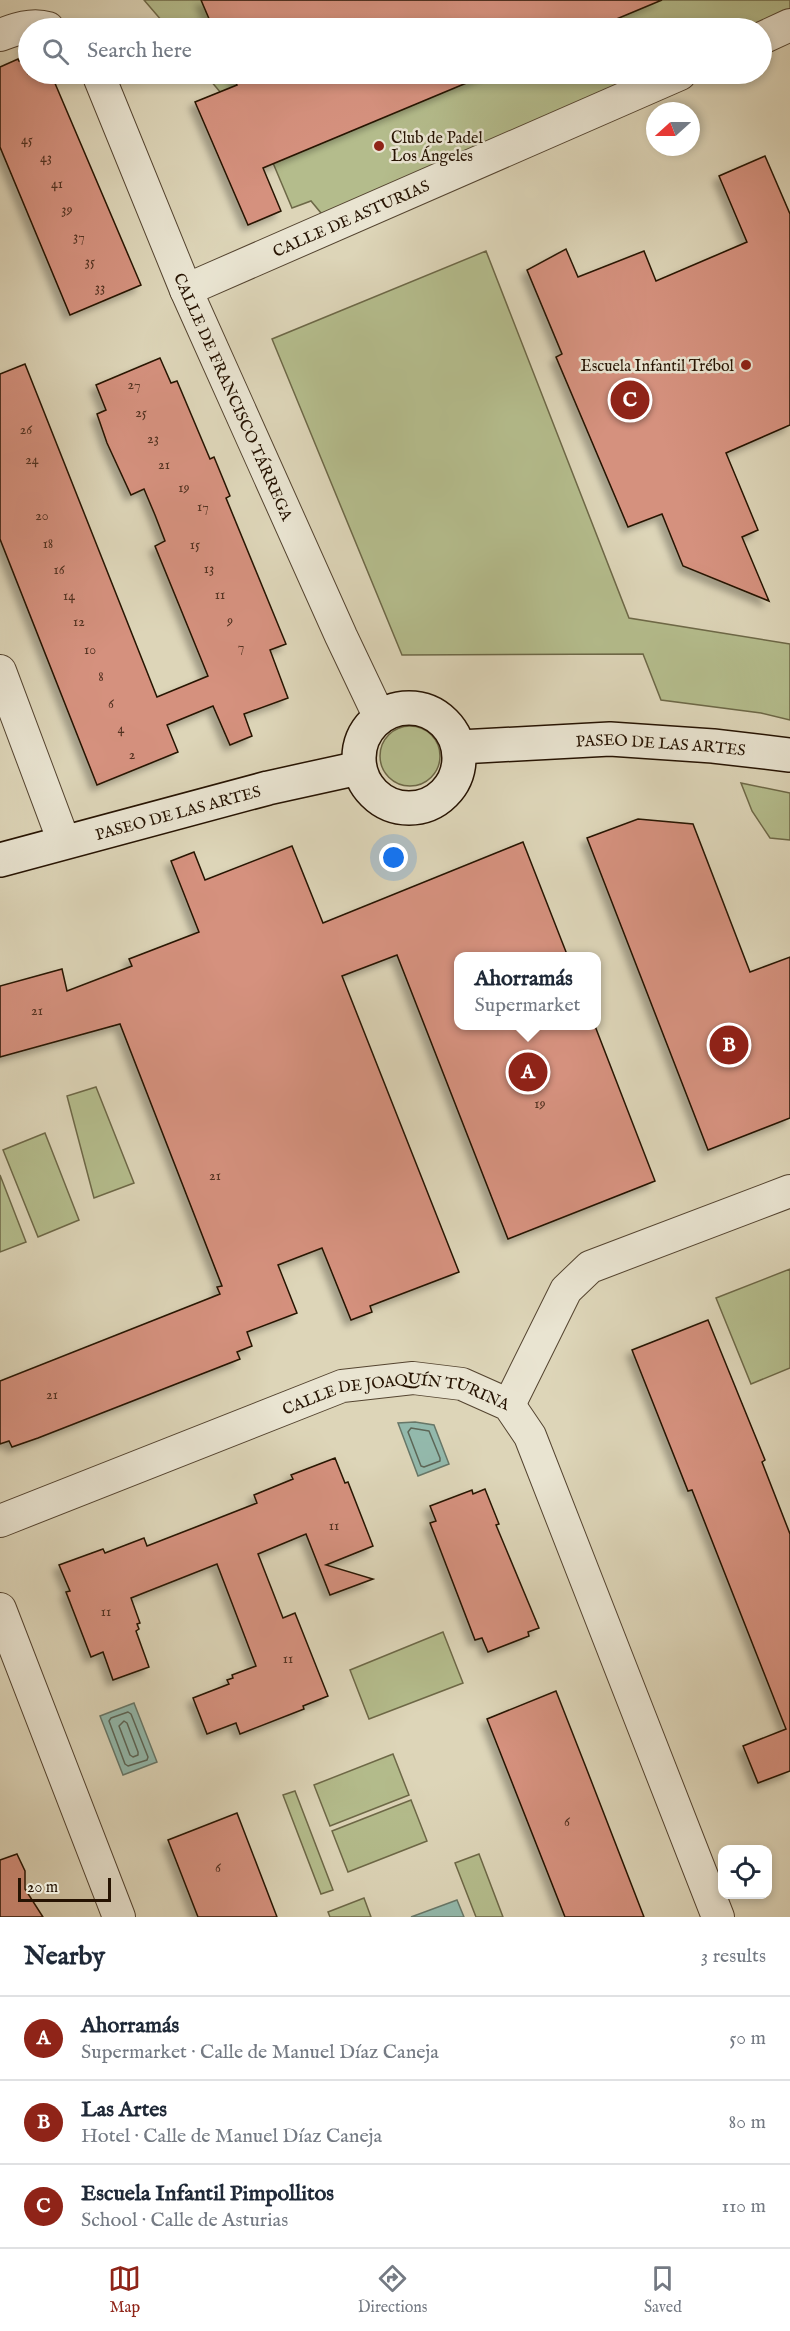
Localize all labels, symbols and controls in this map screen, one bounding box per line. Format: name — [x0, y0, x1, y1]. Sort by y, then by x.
search box — [18, 18, 772, 84]
icon: search — [39, 35, 72, 68]
text: Search here — [87, 37, 192, 65]
north arrow — [646, 102, 700, 156]
place label: Club de Padel Los Ángeles — [391, 129, 483, 167]
house number: 45 — [21, 131, 33, 149]
marker: Club de Padel Los Ángeles — [372, 139, 386, 153]
house number: 43 — [40, 149, 52, 167]
house number: 41 — [51, 175, 63, 193]
street label: CALLE DE ASTURIAS — [270, 177, 433, 263]
house number: 39 — [61, 201, 73, 219]
house number: 37 — [73, 228, 85, 246]
house number: 35 — [85, 253, 95, 271]
street label: CALLE DE FRANCISCO TÁRREGA — [168, 271, 297, 525]
house number: 33 — [95, 279, 105, 297]
place label: Escuela Infantil Trébol — [581, 357, 735, 377]
marker: Escuela Infantil Trébol — [739, 358, 753, 372]
house number: 27 — [128, 376, 140, 394]
pin: C — [610, 378, 650, 422]
house number: 25 — [135, 404, 147, 422]
house number: 26 — [20, 421, 33, 439]
house number: 23 — [147, 430, 159, 448]
house number: 24 — [25, 451, 39, 469]
house number: 21 — [158, 456, 170, 474]
house number: 19 — [178, 479, 190, 497]
house number: 17 — [197, 498, 209, 516]
house number: 20 — [35, 507, 49, 525]
house number: 18 — [43, 535, 53, 553]
house number: 15 — [190, 536, 200, 554]
house number: 13 — [204, 560, 214, 578]
house number: 16 — [53, 561, 66, 579]
house number: 11 — [215, 586, 225, 604]
house number: 14 — [63, 587, 75, 605]
house number: 9 — [226, 612, 233, 630]
house number: 12 — [73, 613, 85, 631]
house number: 7 — [238, 638, 244, 656]
house number: 10 — [84, 641, 96, 659]
house number: 8 — [98, 668, 104, 686]
house number: 6 — [108, 695, 115, 713]
house number: 4 — [118, 720, 125, 738]
street label: PASEO DE LAS ARTES — [575, 731, 747, 762]
house number: 2 — [129, 746, 136, 764]
street label: PASEO DE LAS ARTES — [93, 782, 263, 846]
your location — [379, 843, 408, 872]
popup — [454, 952, 601, 1030]
text: Ahorramás — [475, 965, 573, 993]
text: Supermarket — [475, 993, 580, 1018]
house number: 21 — [31, 1002, 43, 1020]
pin: B — [710, 1022, 748, 1068]
pin: A — [508, 1050, 548, 1094]
house number: 19 — [534, 1095, 546, 1113]
house number: 21 — [209, 1167, 221, 1185]
text: CALLE DE JOAQUÍN TURINA — [280, 1369, 513, 1421]
house number: 21 — [46, 1386, 58, 1404]
street label: CALLE DE JOAQUÍN TURINA — [275, 1400, 511, 1424]
house number: 11 — [329, 1517, 339, 1535]
house number: 11 — [101, 1603, 111, 1621]
house number: 11 — [283, 1650, 293, 1668]
house number: 6 — [564, 1813, 571, 1831]
map controls — [718, 1845, 772, 1899]
button: locate — [718, 1845, 772, 1899]
house number: 6 — [215, 1859, 222, 1877]
scale bar — [18, 1875, 111, 1902]
text: 20 m — [27, 1878, 58, 1898]
text: Nearby — [24, 1940, 105, 1973]
text: 3 results — [701, 1944, 766, 1969]
text: Ahorramás — [81, 2012, 179, 2040]
text: A — [37, 2026, 50, 2051]
text: 50 m — [729, 2026, 766, 2051]
text: Supermarket · Calle de Manuel Díaz Caneja — [81, 2040, 439, 2065]
text: Las Artes — [81, 2096, 167, 2124]
text: B — [37, 2110, 50, 2135]
text: 80 m — [729, 2110, 766, 2135]
text: Hotel · Calle de Manuel Díaz Caneja — [81, 2124, 382, 2149]
text: Escuela Infantil Pimpollitos — [81, 2180, 334, 2208]
text: C — [36, 2194, 51, 2219]
text: 110 m — [722, 2194, 766, 2219]
text: School · Calle de Asturias — [81, 2208, 288, 2233]
tab: Map — [108, 2262, 141, 2318]
tab: Directions — [358, 2262, 427, 2318]
tab: Saved — [644, 2262, 682, 2318]

